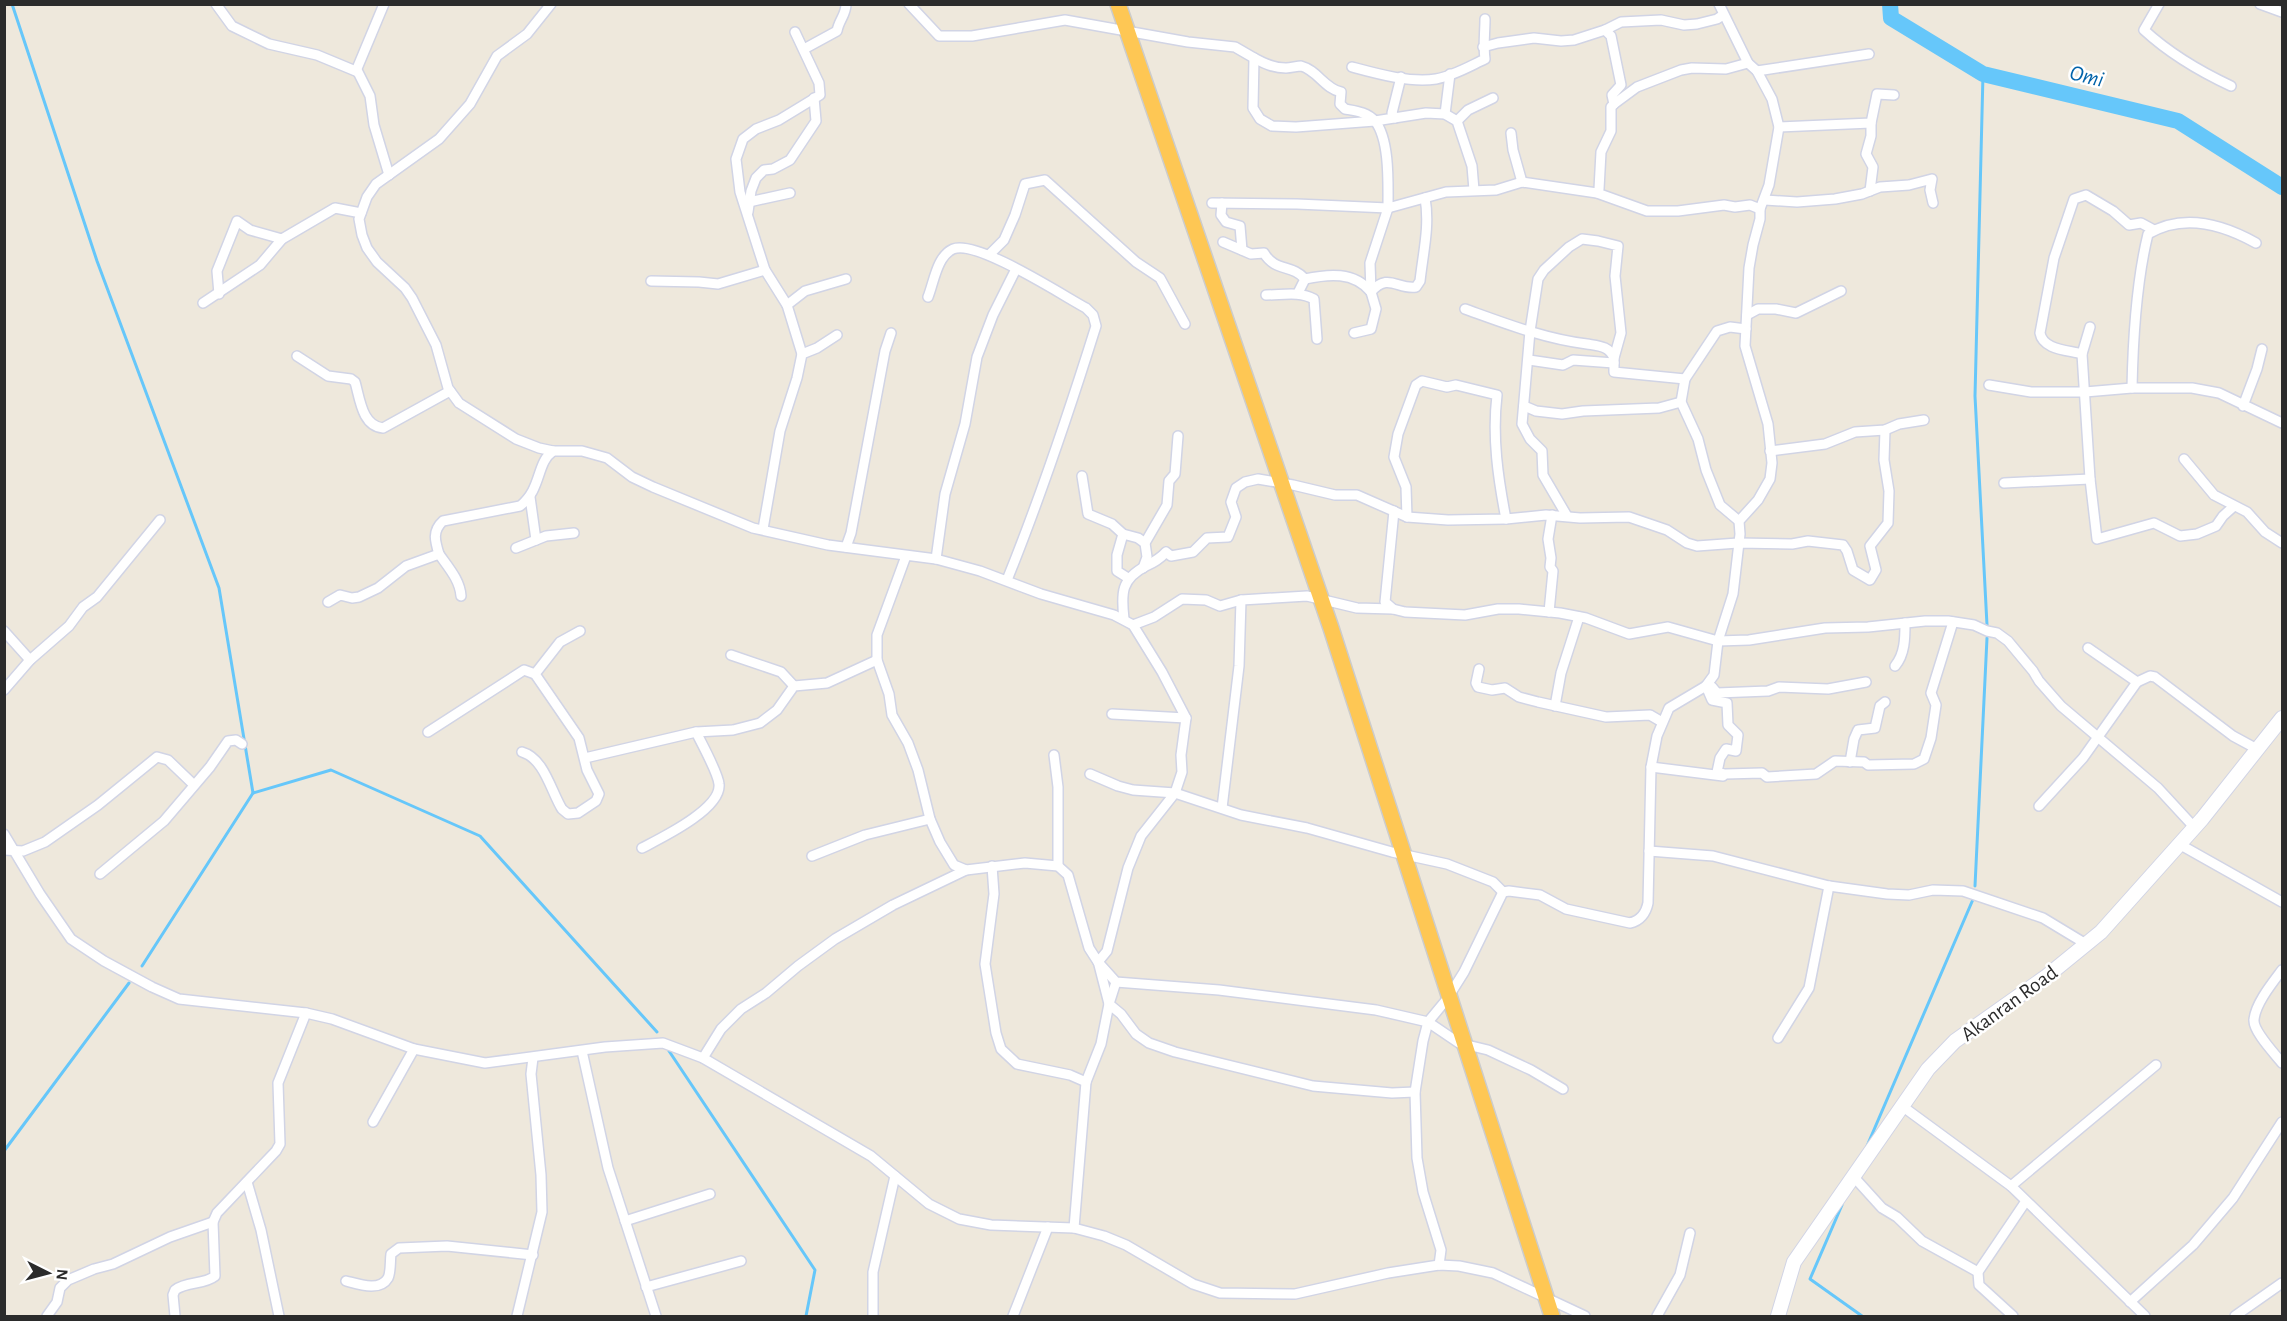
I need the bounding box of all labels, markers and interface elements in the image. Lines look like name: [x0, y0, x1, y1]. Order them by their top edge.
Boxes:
water label: Omi: [2068, 61, 2106, 91]
street label: Akanran Road: [1957, 961, 2061, 1045]
north arrow: [18, 1243, 78, 1303]
text: N: [53, 1268, 70, 1281]

